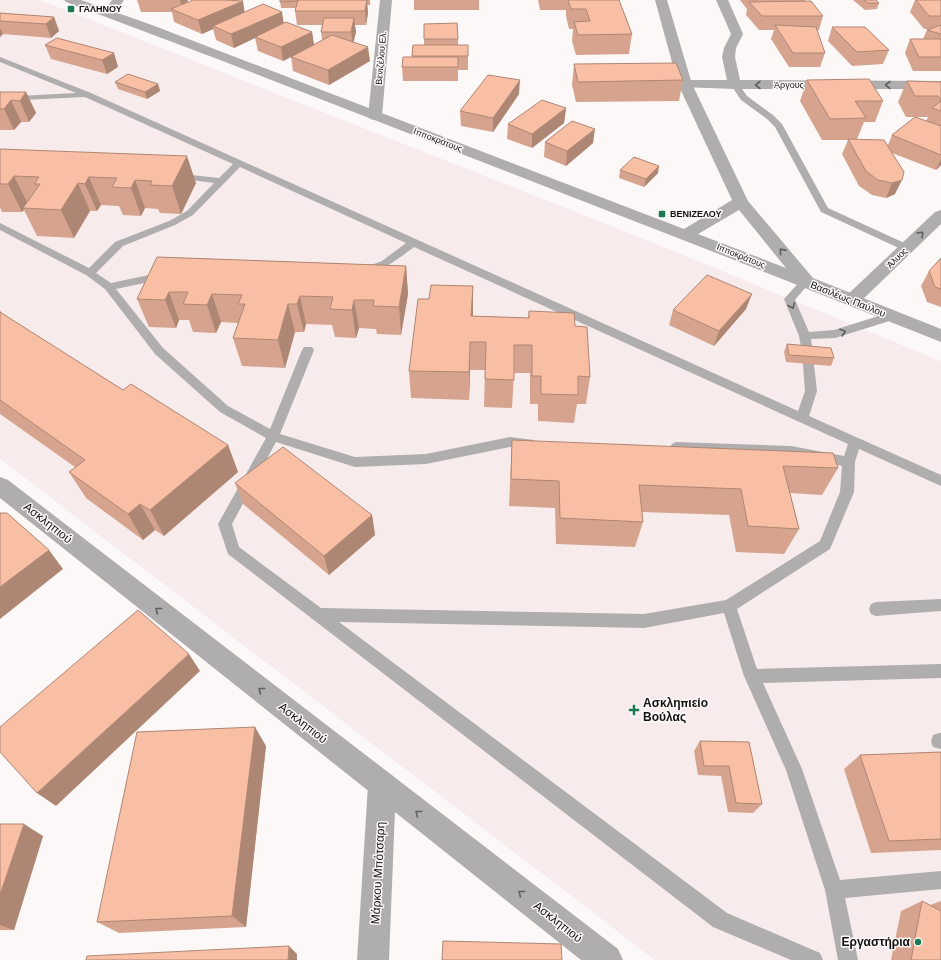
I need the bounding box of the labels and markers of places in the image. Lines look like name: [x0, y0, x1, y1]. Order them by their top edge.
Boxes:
place label: ΓΑΛΗΝΟΥ: [79, 3, 122, 15]
marker: ΓΑΛΗΝΟΥ: [66, 4, 76, 14]
place label: ΒΕΝΙΖΕΛΟΥ: [670, 208, 722, 220]
marker: ΒΕΝΙΖΕΛΟΥ: [657, 209, 667, 219]
place label: Ασκληπιείο Βούλας: [643, 695, 708, 725]
marker: Ασκληπιείο Βούλας: [628, 704, 640, 716]
place label: Εργαστήρια: [841, 934, 911, 950]
marker: Εργαστήρια: [913, 937, 923, 947]

